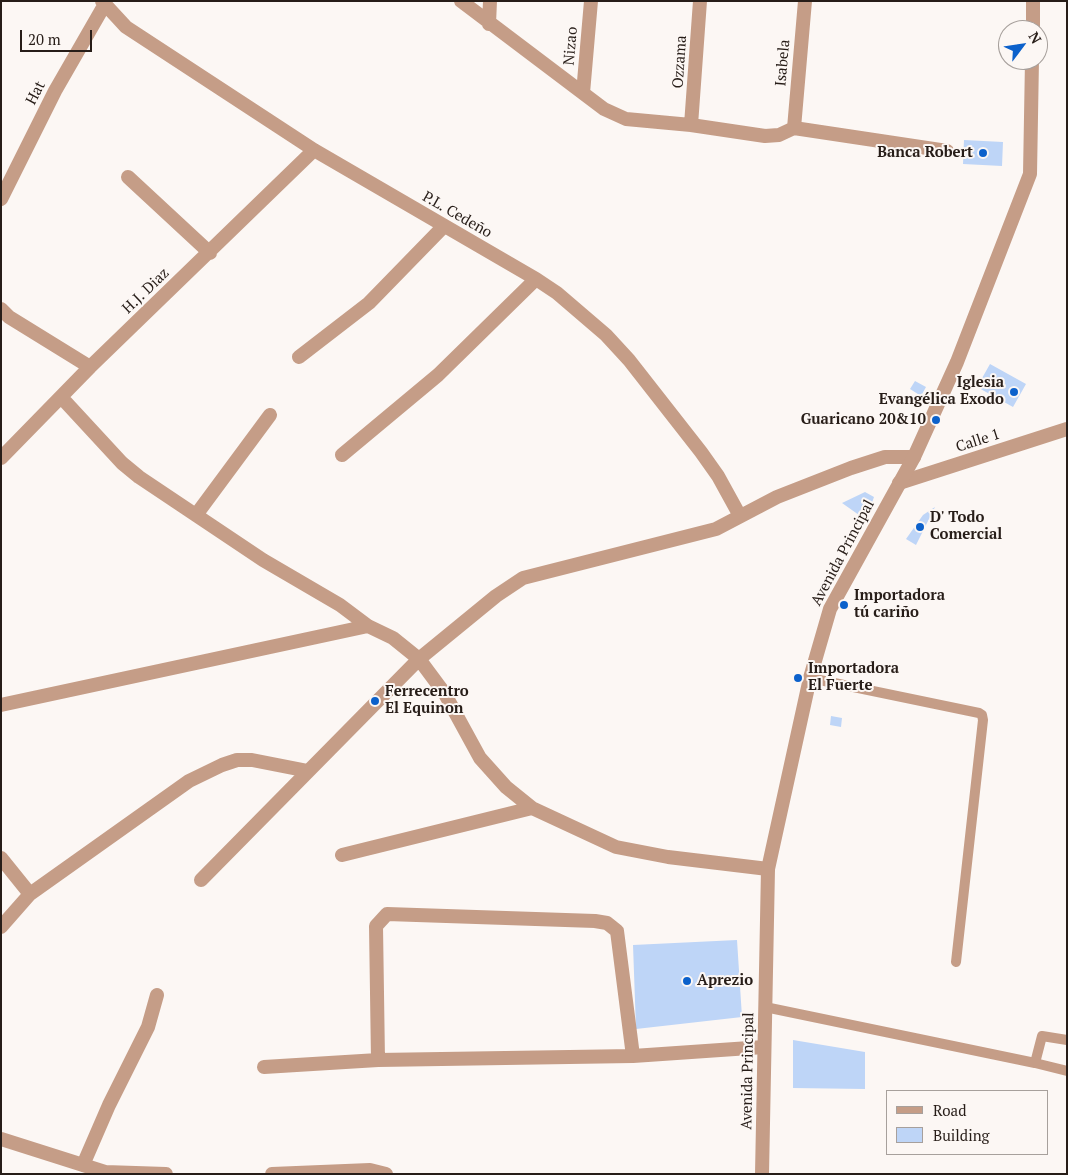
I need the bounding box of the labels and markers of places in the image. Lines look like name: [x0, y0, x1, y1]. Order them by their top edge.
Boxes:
place label: Banca Robert: [877, 144, 973, 162]
marker: Banca Robert: [977, 147, 989, 159]
place label: Iglesia Evangélica Exodo: [879, 374, 1004, 409]
marker: Iglesia Evangélica Exodo: [1008, 386, 1020, 398]
place label: Guaricano 20&10: [801, 411, 926, 429]
marker: Guaricano 20&10: [930, 414, 942, 426]
place label: D' Todo Comercial: [930, 509, 1002, 544]
marker: D' Todo Comercial: [914, 521, 926, 533]
place label: Importadora tú cariño: [854, 587, 945, 622]
marker: Importadora tú cariño: [838, 599, 850, 611]
place label: Importadora El Fuerte: [808, 660, 899, 695]
marker: Importadora El Fuerte: [792, 672, 804, 684]
place label: Ferrecentro El Equinon: [385, 683, 469, 718]
marker: Ferrecentro El Equinon: [369, 695, 381, 707]
place label: Aprezio: [697, 972, 753, 990]
marker: Aprezio: [681, 975, 693, 987]

